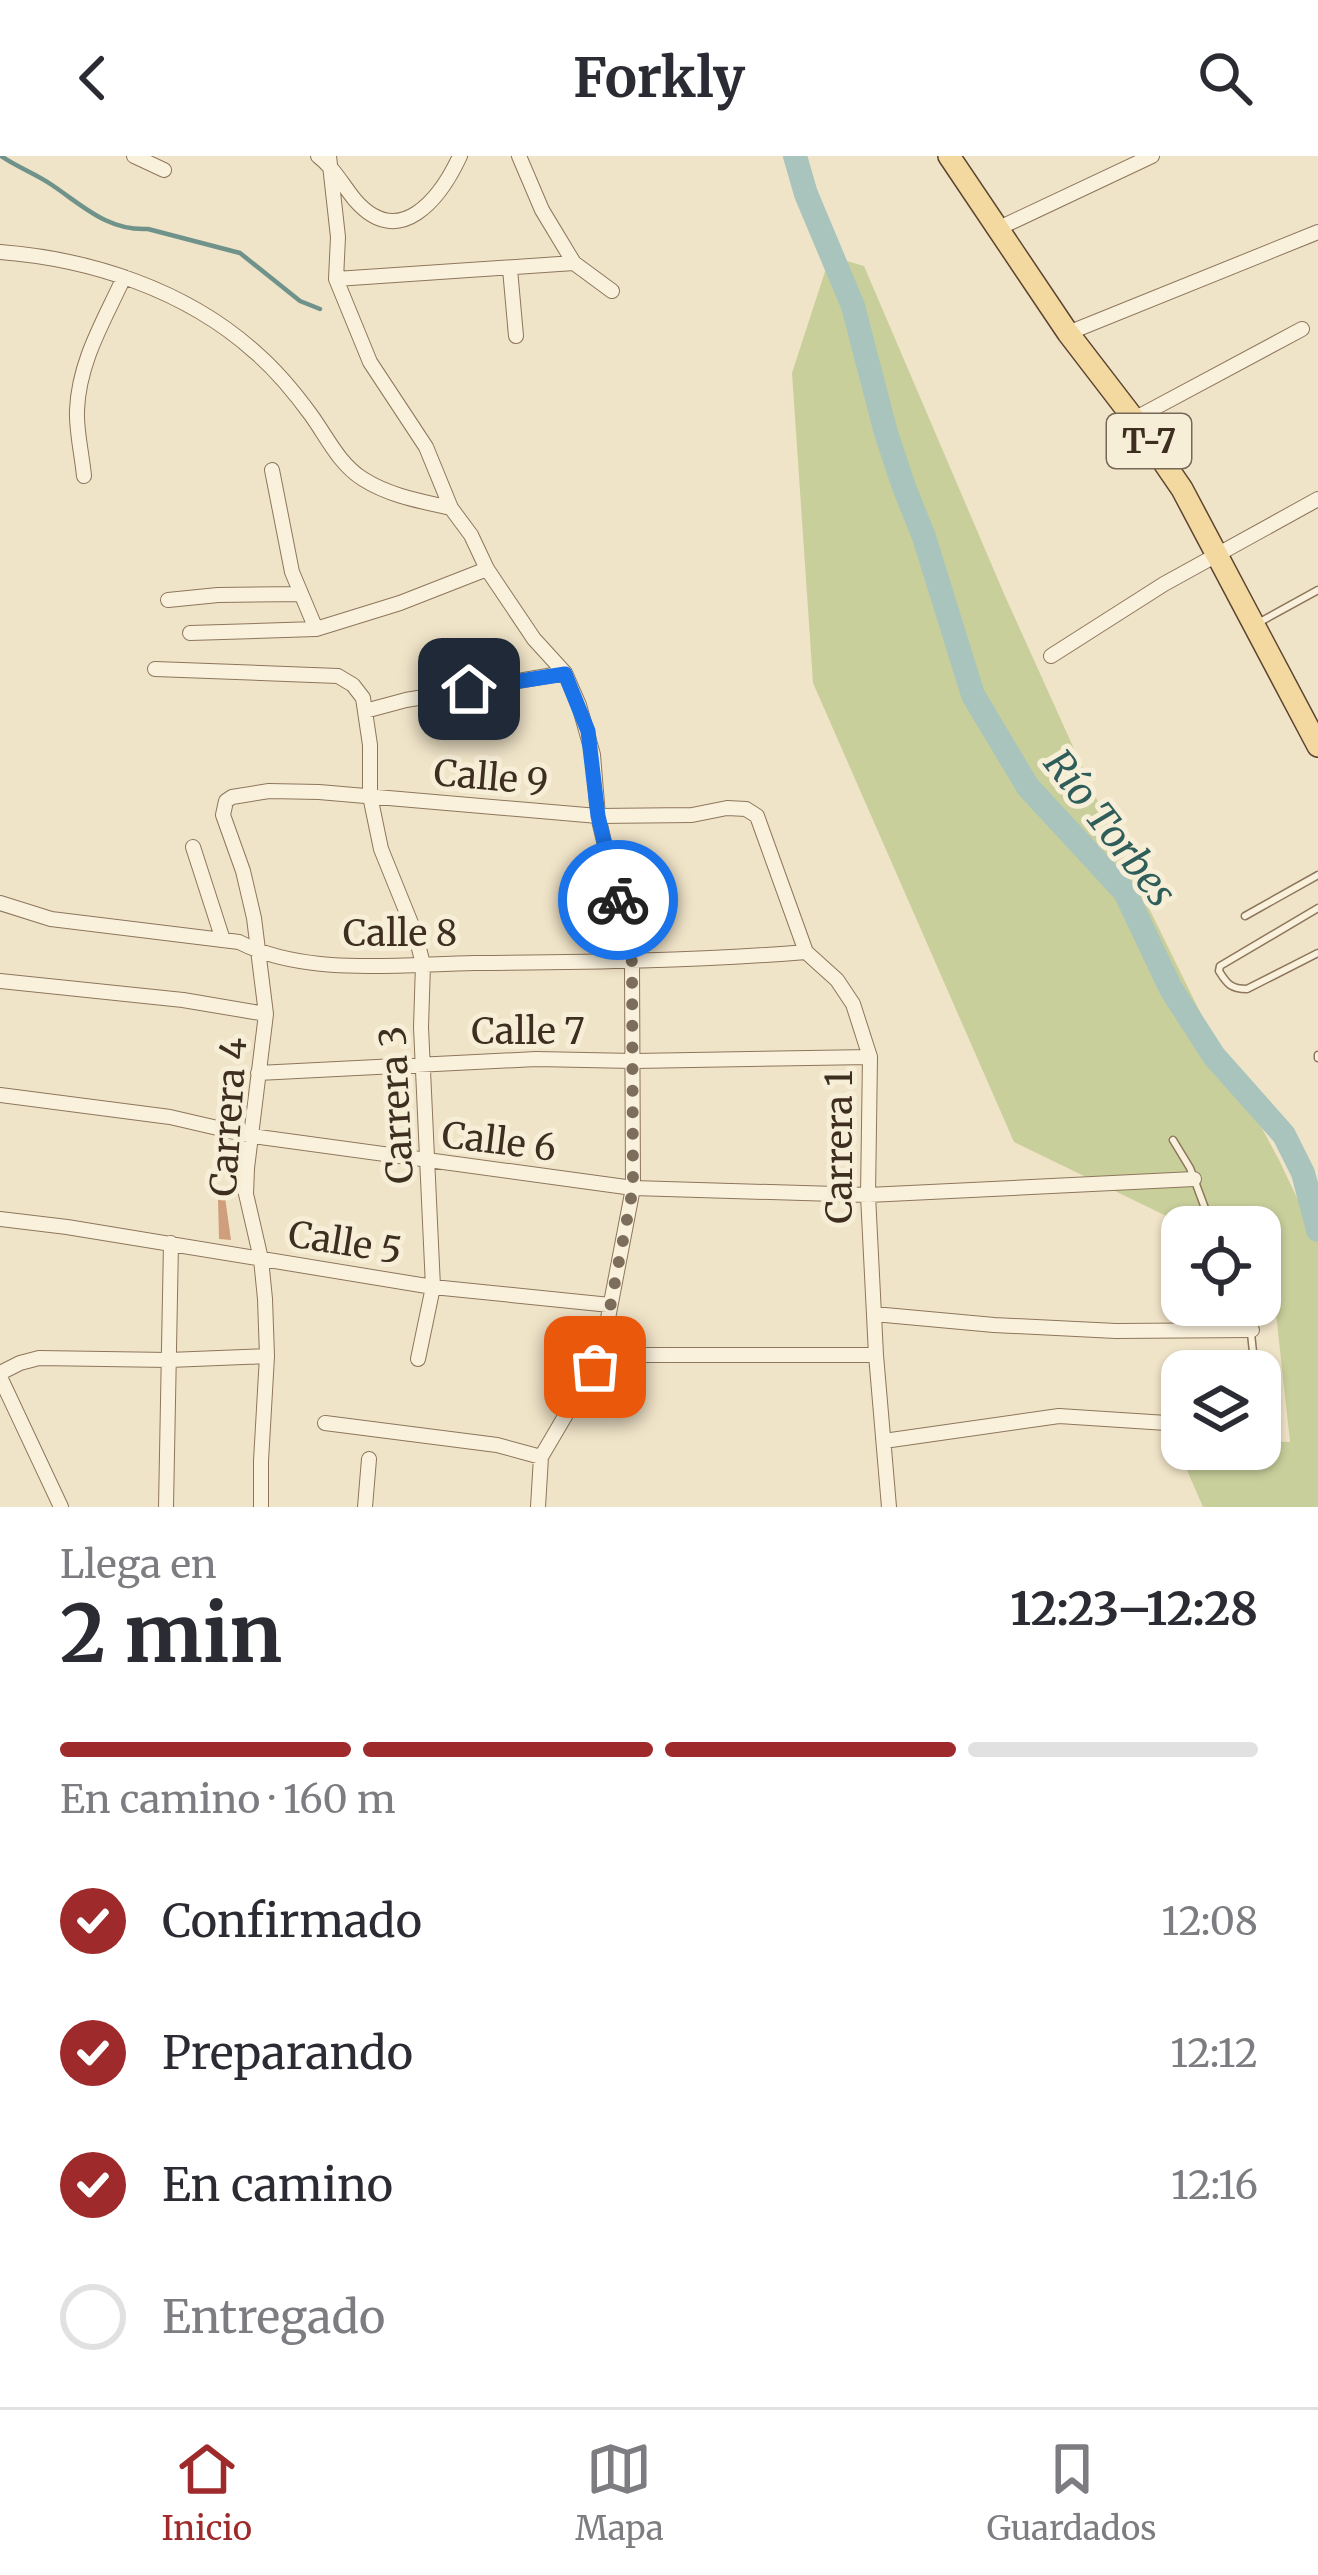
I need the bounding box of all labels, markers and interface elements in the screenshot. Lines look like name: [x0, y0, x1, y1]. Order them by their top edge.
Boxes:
text: Forkly: [573, 44, 745, 112]
icon: back: [60, 45, 126, 111]
icon: search: [1192, 45, 1258, 111]
road number: T-7: [1107, 414, 1191, 468]
pin: [418, 638, 520, 740]
icon: home: [436, 656, 502, 722]
water label: Río Torbes: [1033, 740, 1186, 916]
street label: Calle 9: [432, 750, 550, 805]
courier: [558, 840, 678, 960]
icon: bike: [585, 867, 651, 933]
street label: Calle 8: [343, 911, 457, 956]
street label: Calle 7: [471, 1009, 585, 1054]
street label: Carrera 3: [370, 1025, 423, 1185]
street label: Carrera 4: [200, 1036, 257, 1198]
street label: Carrera 1: [817, 1070, 862, 1224]
street label: Calle 6: [439, 1112, 559, 1171]
map controls: [1161, 1206, 1281, 1470]
button: locate: [1161, 1206, 1281, 1326]
street label: Calle 5: [285, 1211, 405, 1274]
pin: [544, 1316, 646, 1418]
icon: bag: [562, 1334, 628, 1400]
button: layers: [1161, 1350, 1281, 1470]
text: Llega en: [60, 1540, 217, 1589]
text: 12:23–12:28: [1010, 1581, 1258, 1637]
text: 2 min: [60, 1585, 282, 1683]
text: En camino · 160 m: [60, 1775, 396, 1824]
icon: check: [60, 1888, 126, 1954]
text: Confirmado: [162, 1893, 422, 1949]
text: 12:08: [1161, 1897, 1258, 1946]
icon: check: [60, 2020, 126, 2086]
text: Preparando: [162, 2025, 413, 2081]
text: 12:12: [1170, 2029, 1258, 2078]
icon: check: [60, 2152, 126, 2218]
text: En camino: [162, 2157, 393, 2213]
text: 12:16: [1171, 2161, 1258, 2210]
text: Entregado: [162, 2289, 385, 2345]
tab: Inicio: [162, 2436, 252, 2549]
tab: Mapa: [575, 2436, 664, 2549]
tab: Guardados: [987, 2436, 1156, 2549]

